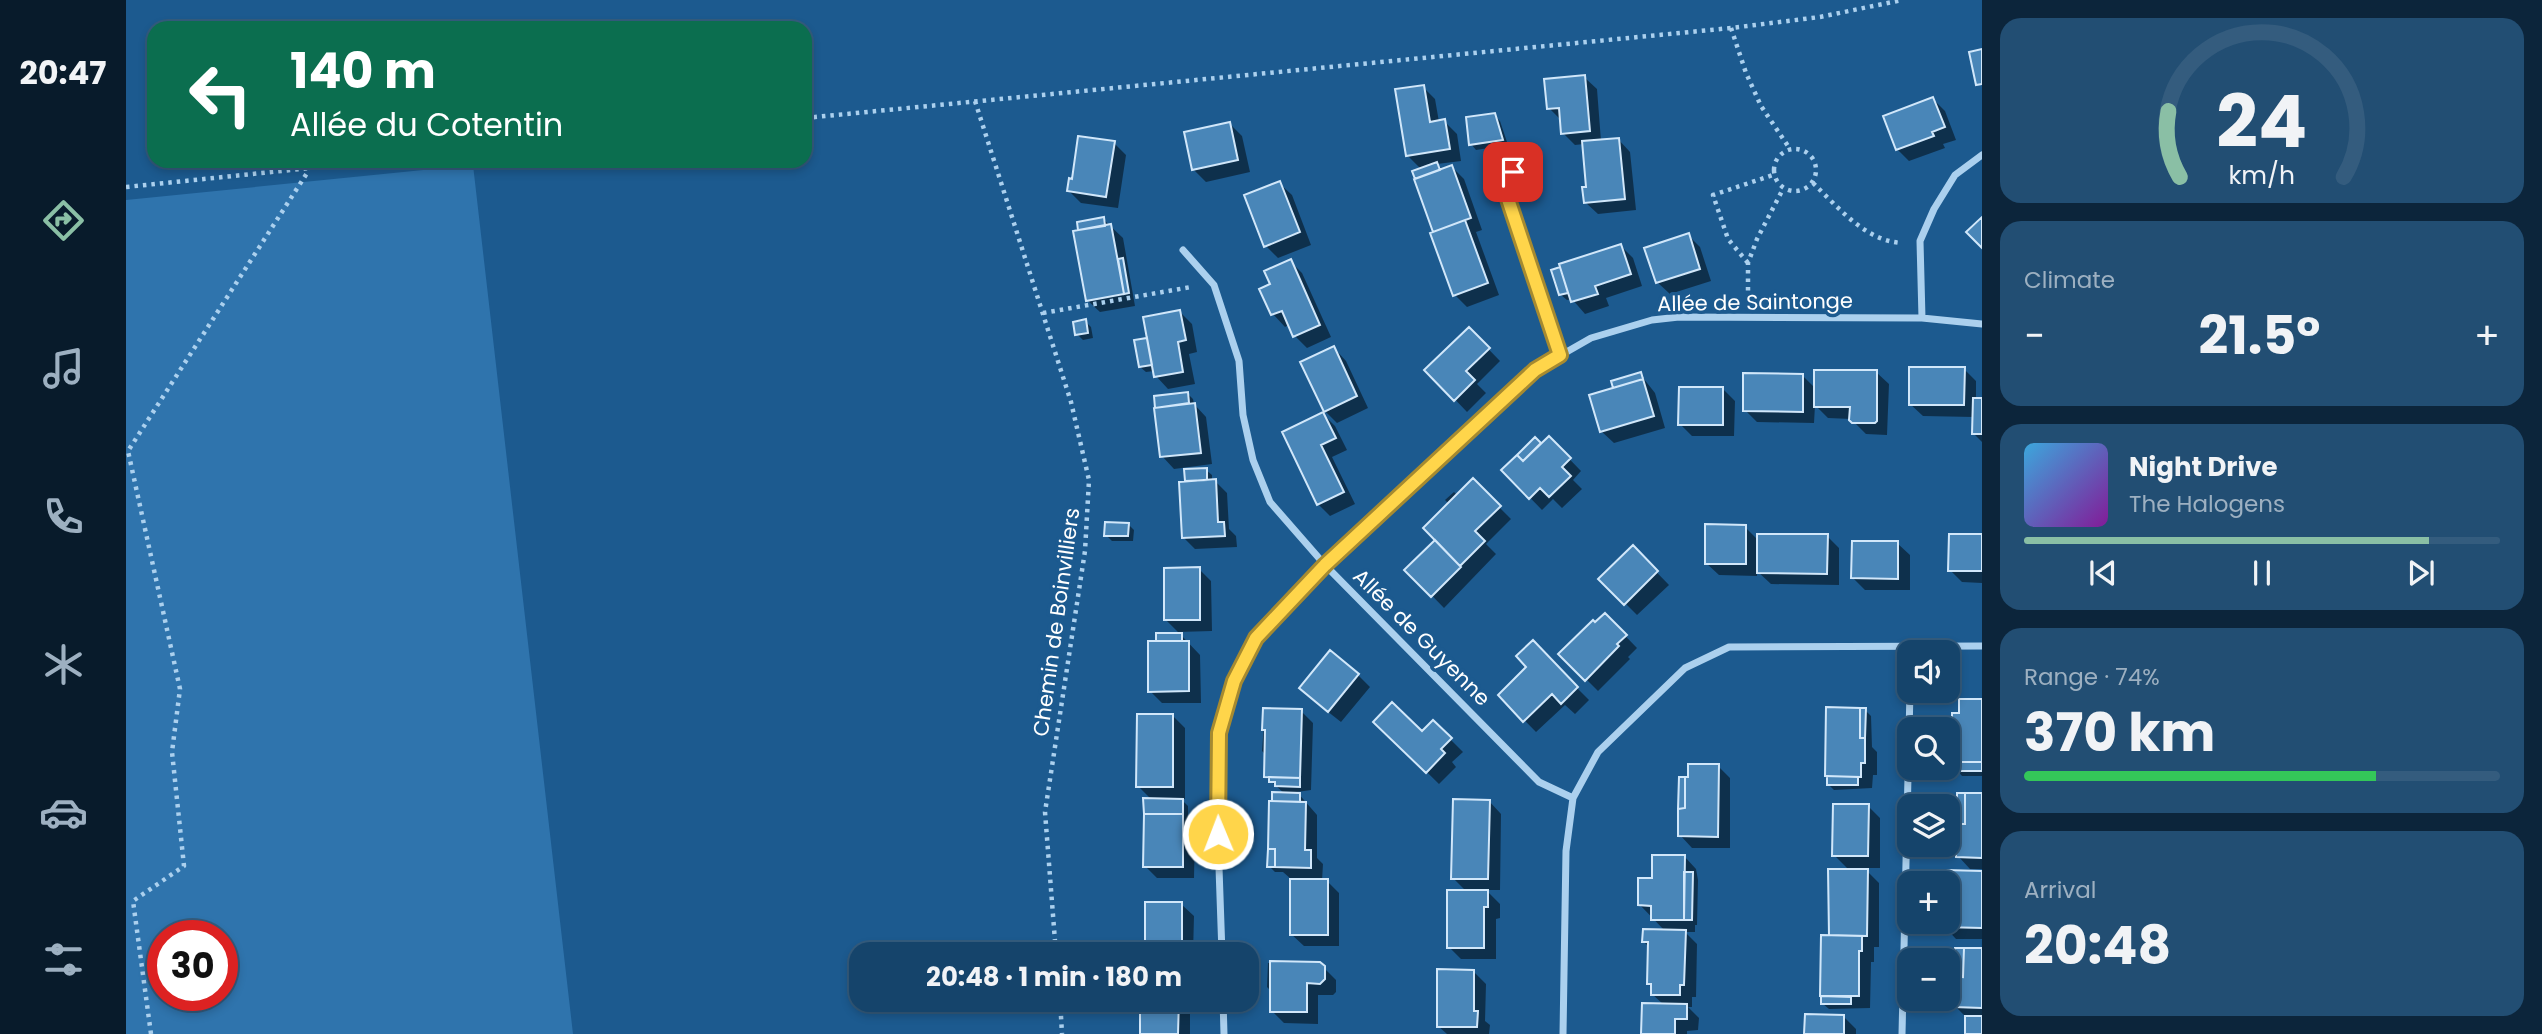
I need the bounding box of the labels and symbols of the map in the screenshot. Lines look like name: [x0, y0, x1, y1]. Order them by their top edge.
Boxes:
pin: [1483, 142, 1543, 202]
street label: Allée de Saintonge: [1657, 286, 1853, 318]
street label: Chemin de Boinvilliers: [1026, 506, 1086, 738]
street label: Allée de Guyenne: [1347, 562, 1497, 712]
position arrow: [1181, 797, 1255, 871]
speed limit sign: 30: [147, 920, 238, 1011]

